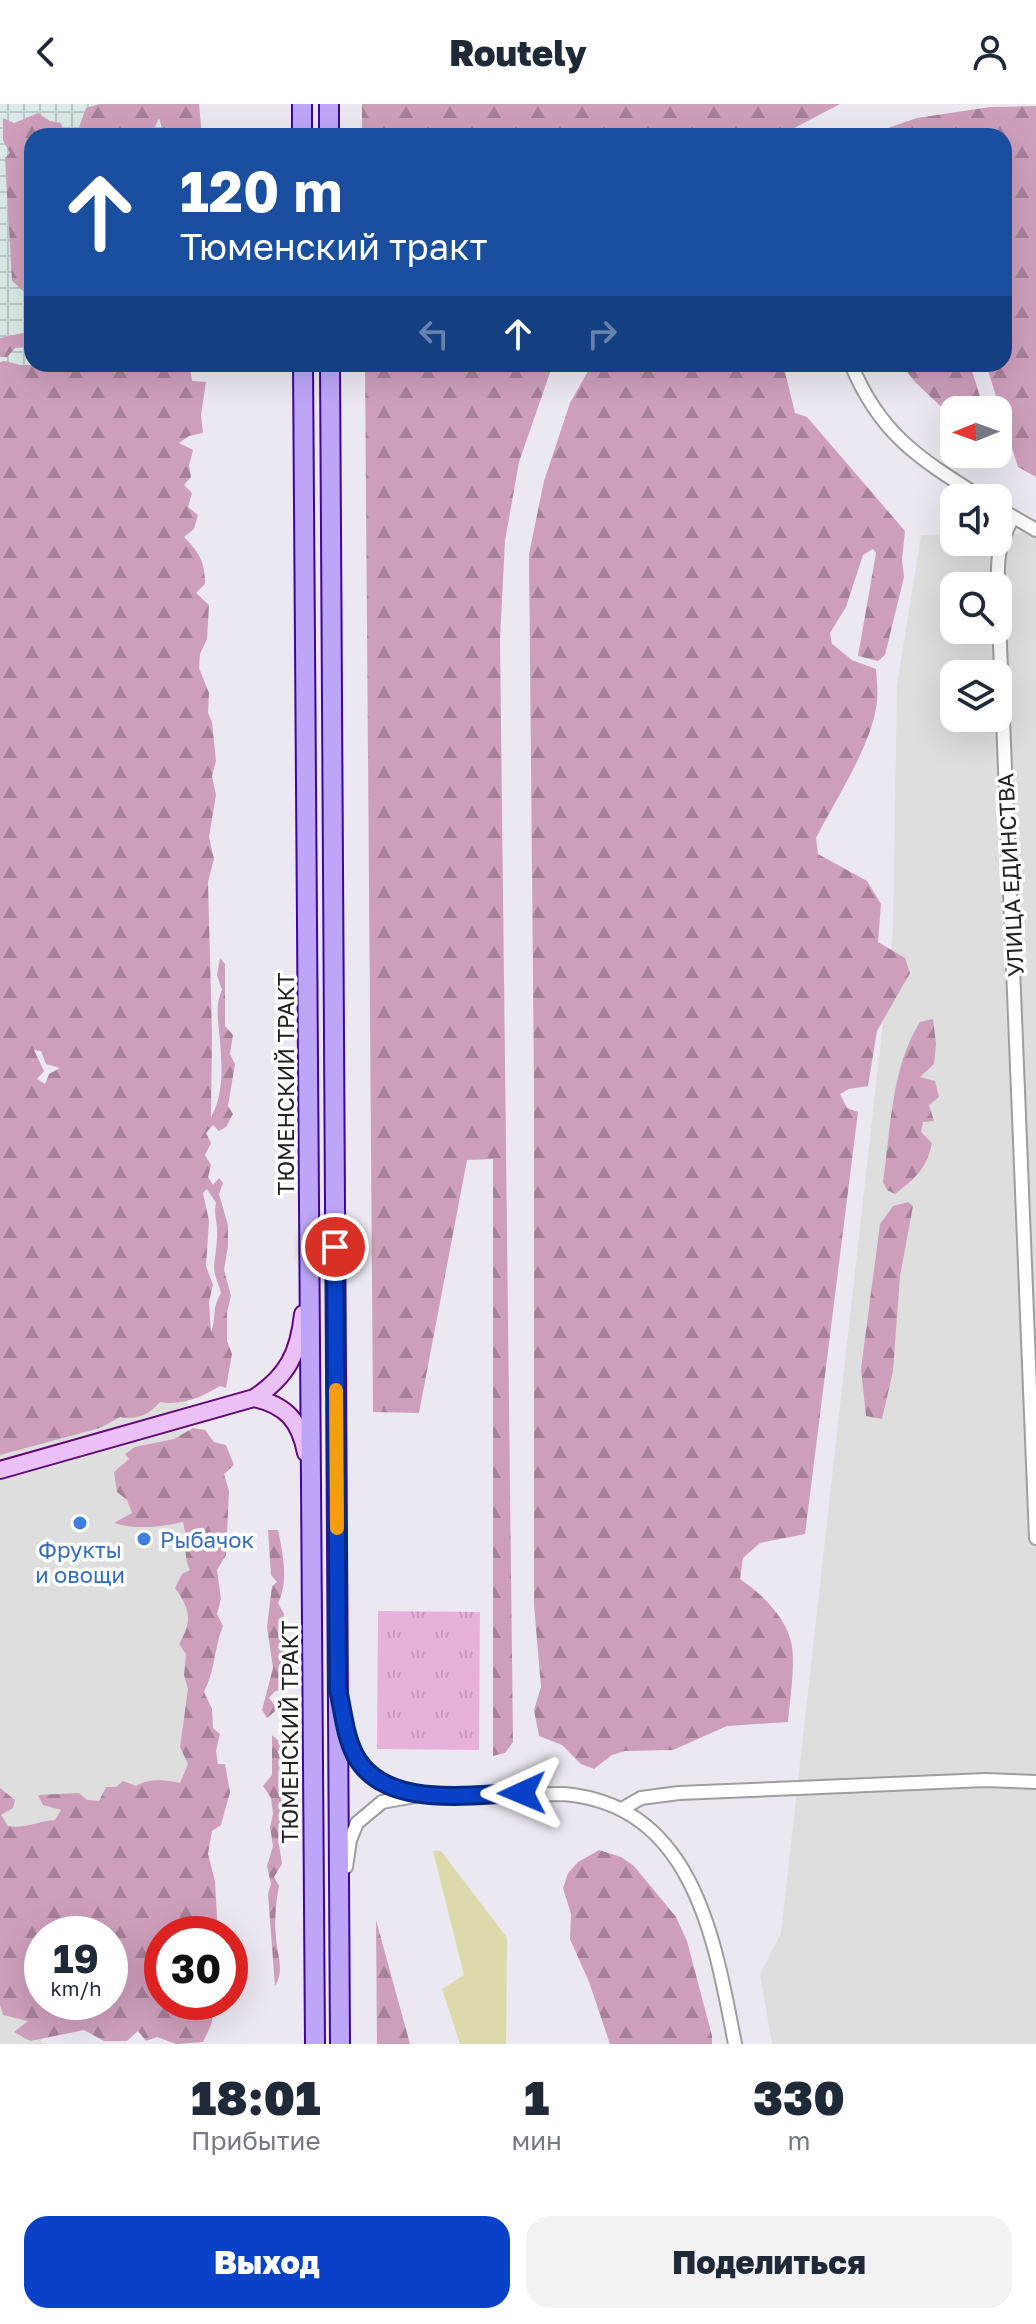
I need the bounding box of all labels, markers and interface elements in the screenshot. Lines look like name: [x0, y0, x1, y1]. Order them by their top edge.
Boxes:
icon: back: [24, 30, 68, 74]
icon: person: [968, 30, 1012, 74]
text: Routely: [449, 31, 587, 74]
text: 120 m: [180, 157, 342, 224]
icon: ahead: [48, 160, 152, 264]
text: Тюменский тракт: [180, 225, 487, 268]
icon: left: [412, 312, 456, 356]
icon: ahead: [496, 312, 540, 356]
icon: right: [580, 312, 624, 356]
north arrow: [940, 396, 1012, 468]
map controls: [940, 396, 1012, 732]
button: sound: [940, 484, 1012, 556]
button: search: [940, 572, 1012, 644]
button: layers: [940, 660, 1012, 732]
street label: УЛИЦА ЕДИНСТВА: [991, 772, 1029, 977]
street label: ТЮМЕНСКИЙ ТРАКТ: [272, 972, 299, 1195]
pin: [301, 1213, 369, 1281]
icon: arrive: [313, 1225, 357, 1269]
marker: Фрукты и овощи: [71, 1514, 89, 1532]
place label: Рыбачок: [160, 1526, 254, 1553]
marker: Рыбачок: [135, 1530, 153, 1548]
place label: Фрукты и овощи: [35, 1536, 125, 1588]
street label: ТЮМЕНСКИЙ ТРАКТ: [276, 1620, 303, 1843]
position arrow: [480, 1751, 564, 1835]
speed limit sign: 30: [144, 1916, 248, 2020]
text: 19: [53, 1934, 99, 1982]
text: km/h: [51, 1976, 101, 2000]
text: 18:01: [191, 2068, 321, 2126]
text: 1: [524, 2068, 549, 2126]
text: 330: [753, 2068, 845, 2126]
text: Прибытие: [191, 2125, 320, 2156]
text: мин: [512, 2125, 562, 2156]
text: m: [787, 2125, 810, 2156]
button: Выход: [24, 2216, 510, 2308]
button: Поделиться: [526, 2216, 1012, 2308]

